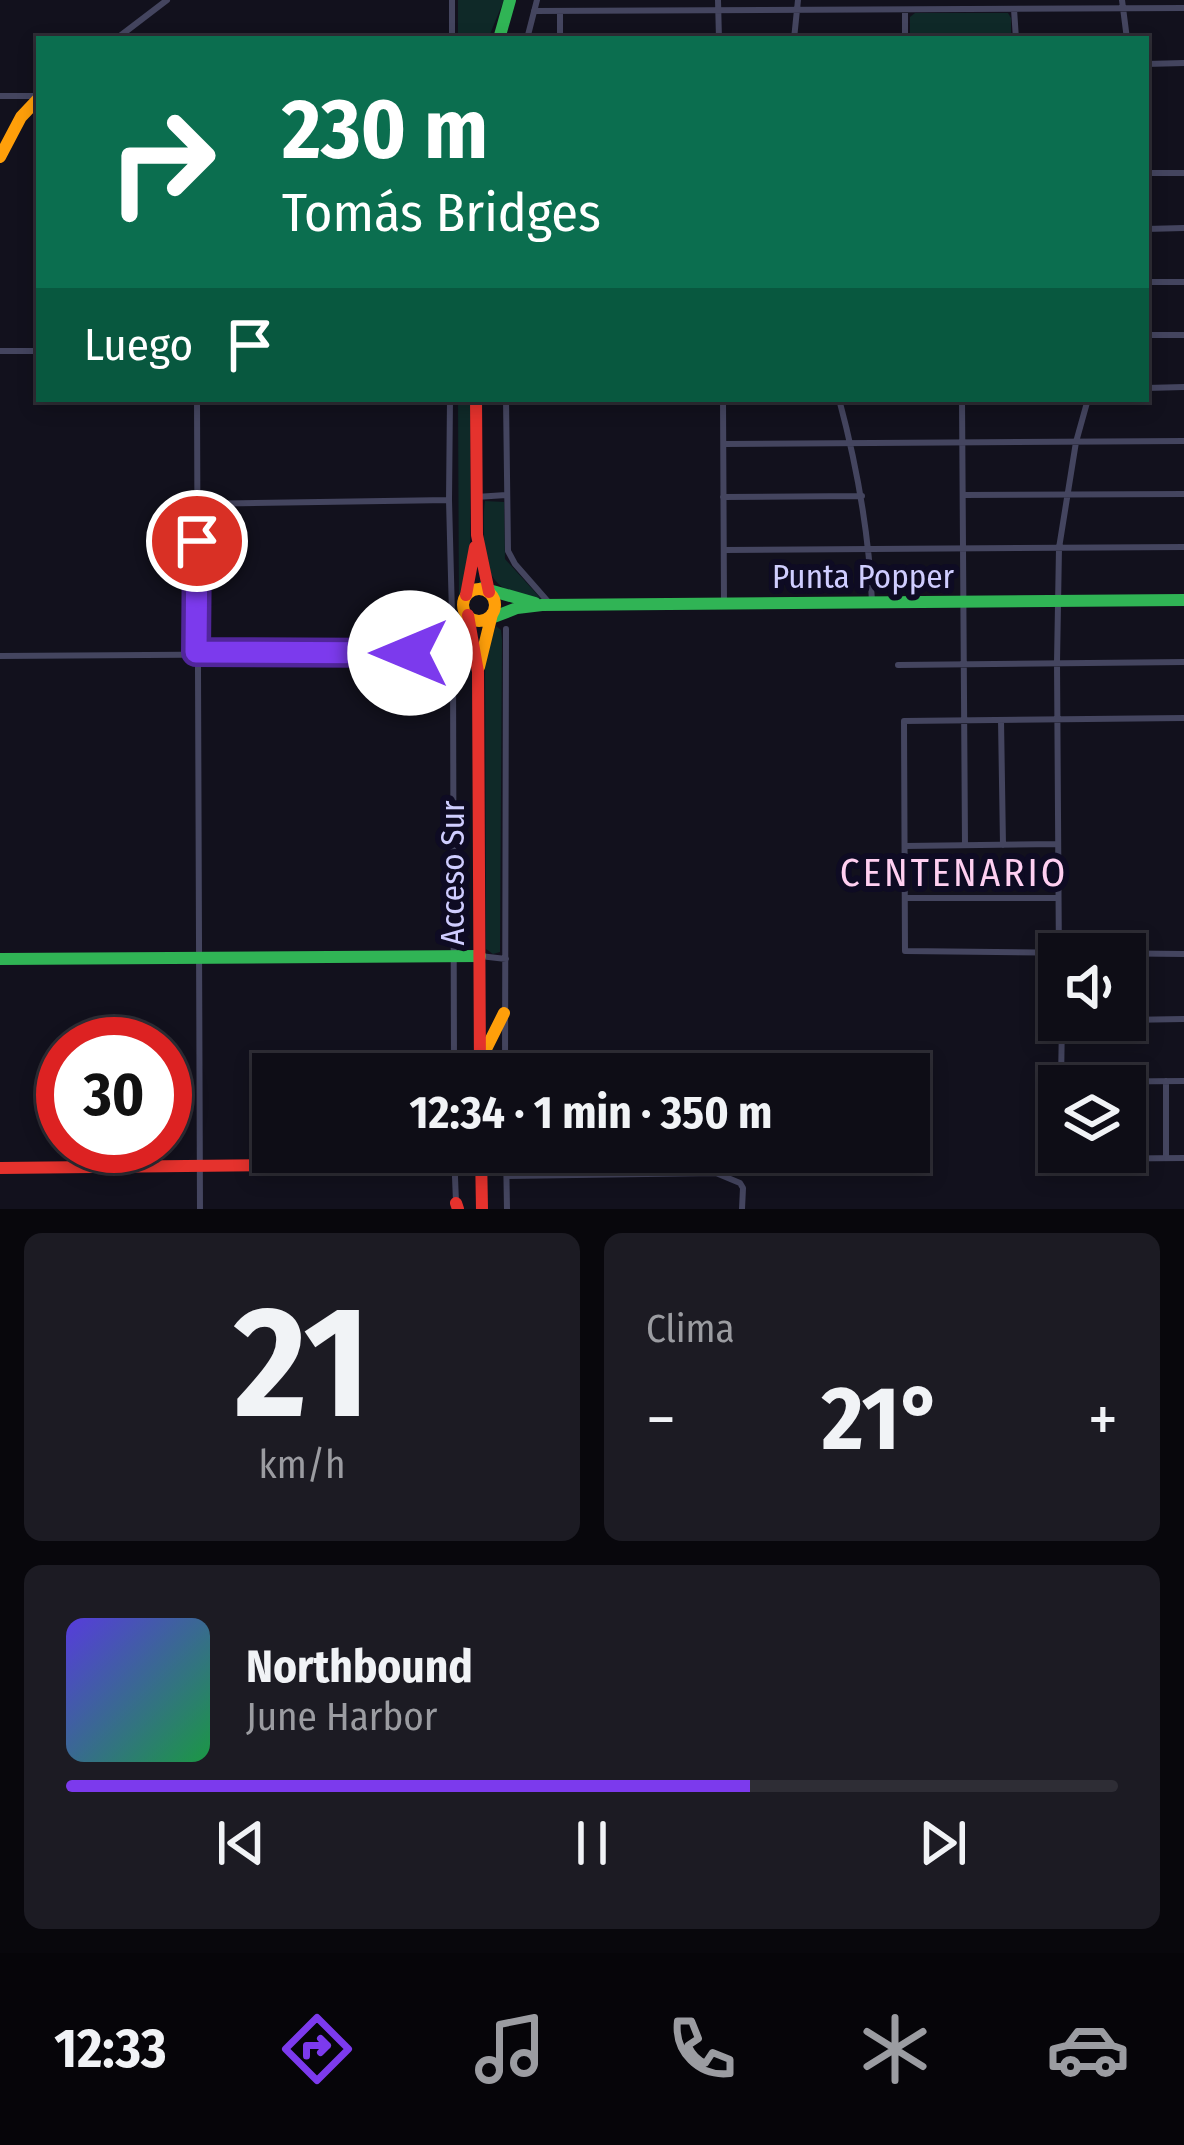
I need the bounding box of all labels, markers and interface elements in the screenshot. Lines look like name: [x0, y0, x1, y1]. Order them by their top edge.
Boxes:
text: 230 m: [282, 79, 488, 180]
icon: right: [84, 84, 240, 240]
text: Tomás Bridges: [282, 181, 601, 245]
icon: arrive: [217, 312, 283, 378]
text: Luego: [84, 318, 193, 372]
pin: [146, 490, 248, 592]
icon: arrive: [164, 508, 230, 574]
street label: Punta Popper: [772, 557, 955, 597]
position arrow: [347, 590, 473, 716]
street label: Acceso Sur: [433, 800, 473, 946]
district label: CENTENARIO: [840, 850, 1068, 896]
map controls: [1038, 933, 1146, 1173]
button: sound: [1038, 933, 1146, 1041]
speed limit sign: 30: [36, 1017, 192, 1173]
button: layers: [1038, 1065, 1146, 1173]
text: 12:34 · 1 min · 350 m: [410, 1086, 772, 1140]
text: 21: [234, 1270, 370, 1457]
text: Clima: [646, 1306, 735, 1352]
text: 21°: [822, 1365, 942, 1473]
text: −: [646, 1380, 676, 1459]
text: +: [1088, 1380, 1118, 1459]
text: km/h: [259, 1442, 345, 1488]
text: Northbound: [246, 1640, 473, 1694]
text: June Harbor: [246, 1694, 437, 1740]
icon: previous: [208, 1810, 274, 1876]
icon: pause: [559, 1810, 625, 1876]
icon: next: [910, 1810, 976, 1876]
icon: directions: [275, 2007, 359, 2091]
icon: music: [468, 2007, 552, 2091]
icon: phone: [660, 2007, 744, 2091]
icon: climate: [853, 2007, 937, 2091]
icon: car: [1046, 2007, 1130, 2091]
text: 12:33: [54, 2017, 166, 2081]

